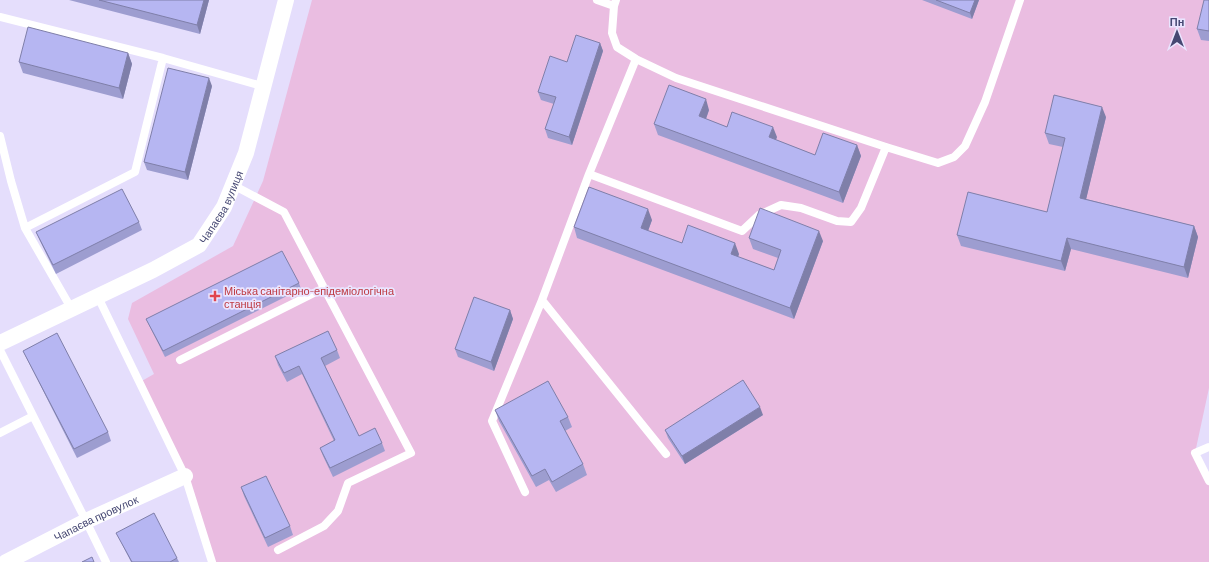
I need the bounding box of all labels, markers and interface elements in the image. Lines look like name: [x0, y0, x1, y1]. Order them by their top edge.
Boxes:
north arrow: [1157, 12, 1197, 52]
text: Пн: [1170, 15, 1184, 28]
street label: Чапаєва вулиця: [196, 168, 245, 246]
place label: Міська санітарно-епідеміологічна станція: [224, 284, 395, 310]
marker: Міська санітарно-епідеміологічна станція: [209, 290, 221, 302]
street label: Чапаєва провулок: [51, 492, 140, 543]

